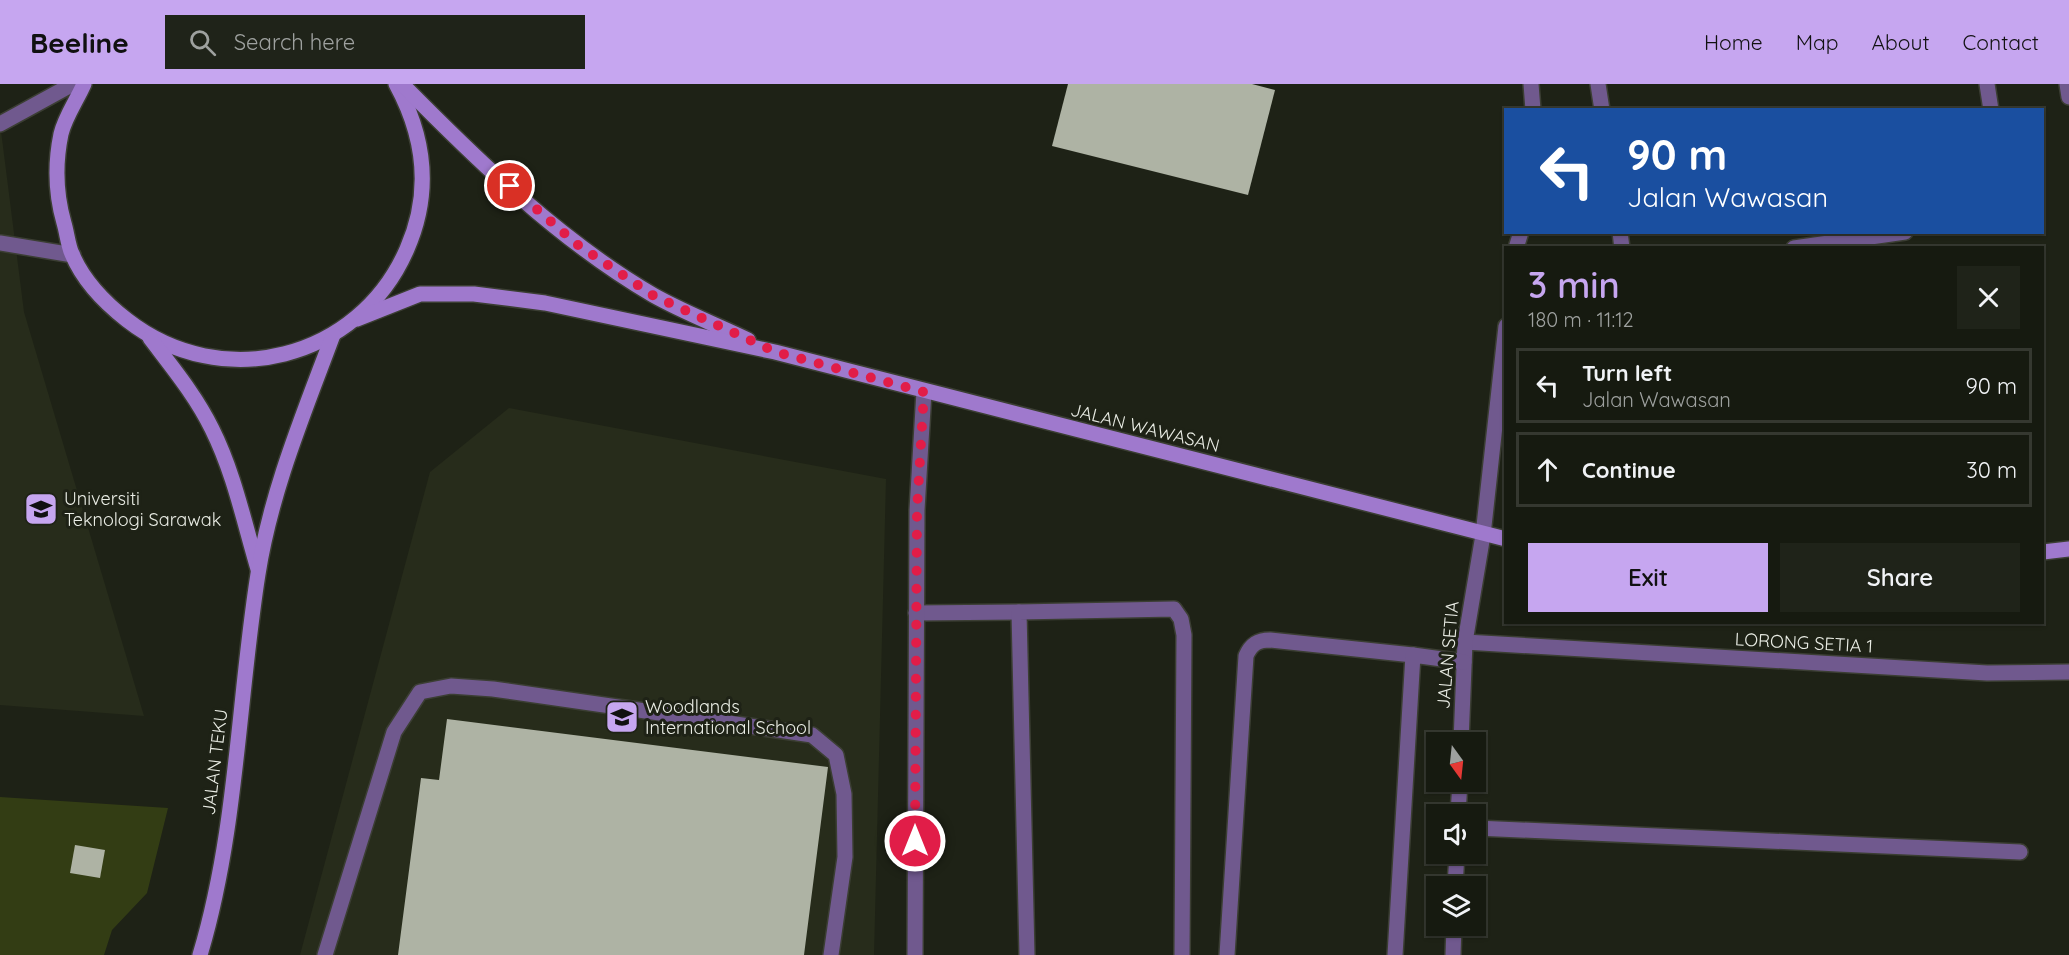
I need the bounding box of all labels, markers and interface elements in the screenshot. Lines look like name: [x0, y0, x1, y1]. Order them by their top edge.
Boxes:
search box: [165, 15, 585, 69]
text: Beeline: [30, 25, 129, 60]
icon: search: [186, 26, 219, 59]
text: Search here: [234, 28, 355, 56]
text: Home: [1704, 29, 1763, 55]
text: Map: [1796, 29, 1839, 55]
text: About: [1872, 29, 1930, 55]
text: Contact: [1963, 29, 2039, 55]
text: 90 m: [1627, 128, 1727, 181]
icon: left: [1528, 132, 1606, 210]
pin: [484, 160, 535, 211]
icon: arrive: [493, 169, 526, 202]
text: Jalan Wawasan: [1627, 180, 1828, 214]
text: 3 min: [1528, 262, 1620, 307]
button: close: [1957, 266, 2020, 329]
text: 180 m · 11:12: [1528, 307, 1634, 332]
text: Turn left: [1582, 359, 1672, 387]
icon: left: [1531, 369, 1564, 402]
text: 90 m: [1966, 372, 2017, 400]
text: Jalan Wawasan: [1582, 387, 1731, 412]
street label: JALAN WAWASAN: [1068, 398, 1222, 457]
icon: ahead: [1531, 453, 1564, 486]
text: Continue: [1582, 456, 1676, 484]
text: 30 m: [1966, 456, 2017, 484]
place label: Universiti Teknologi Sarawak: [64, 487, 221, 531]
school or university icon: Universiti Teknologi Sarawak: [23, 491, 59, 527]
button: Exit: [1528, 543, 1768, 612]
button: Share: [1780, 543, 2020, 612]
street label: JALAN SETIA: [1431, 600, 1464, 710]
street label: LORONG SETIA 1: [1734, 627, 1874, 658]
place label: Woodlands International School: [645, 695, 811, 739]
school or university icon: Woodlands International School: [604, 699, 640, 735]
street label: JALAN TEKU: [197, 708, 232, 816]
north arrow: [1426, 732, 1486, 792]
map controls: [1426, 732, 1486, 936]
button: sound: [1426, 804, 1486, 864]
position arrow: [883, 809, 947, 873]
button: layers: [1426, 876, 1486, 936]

